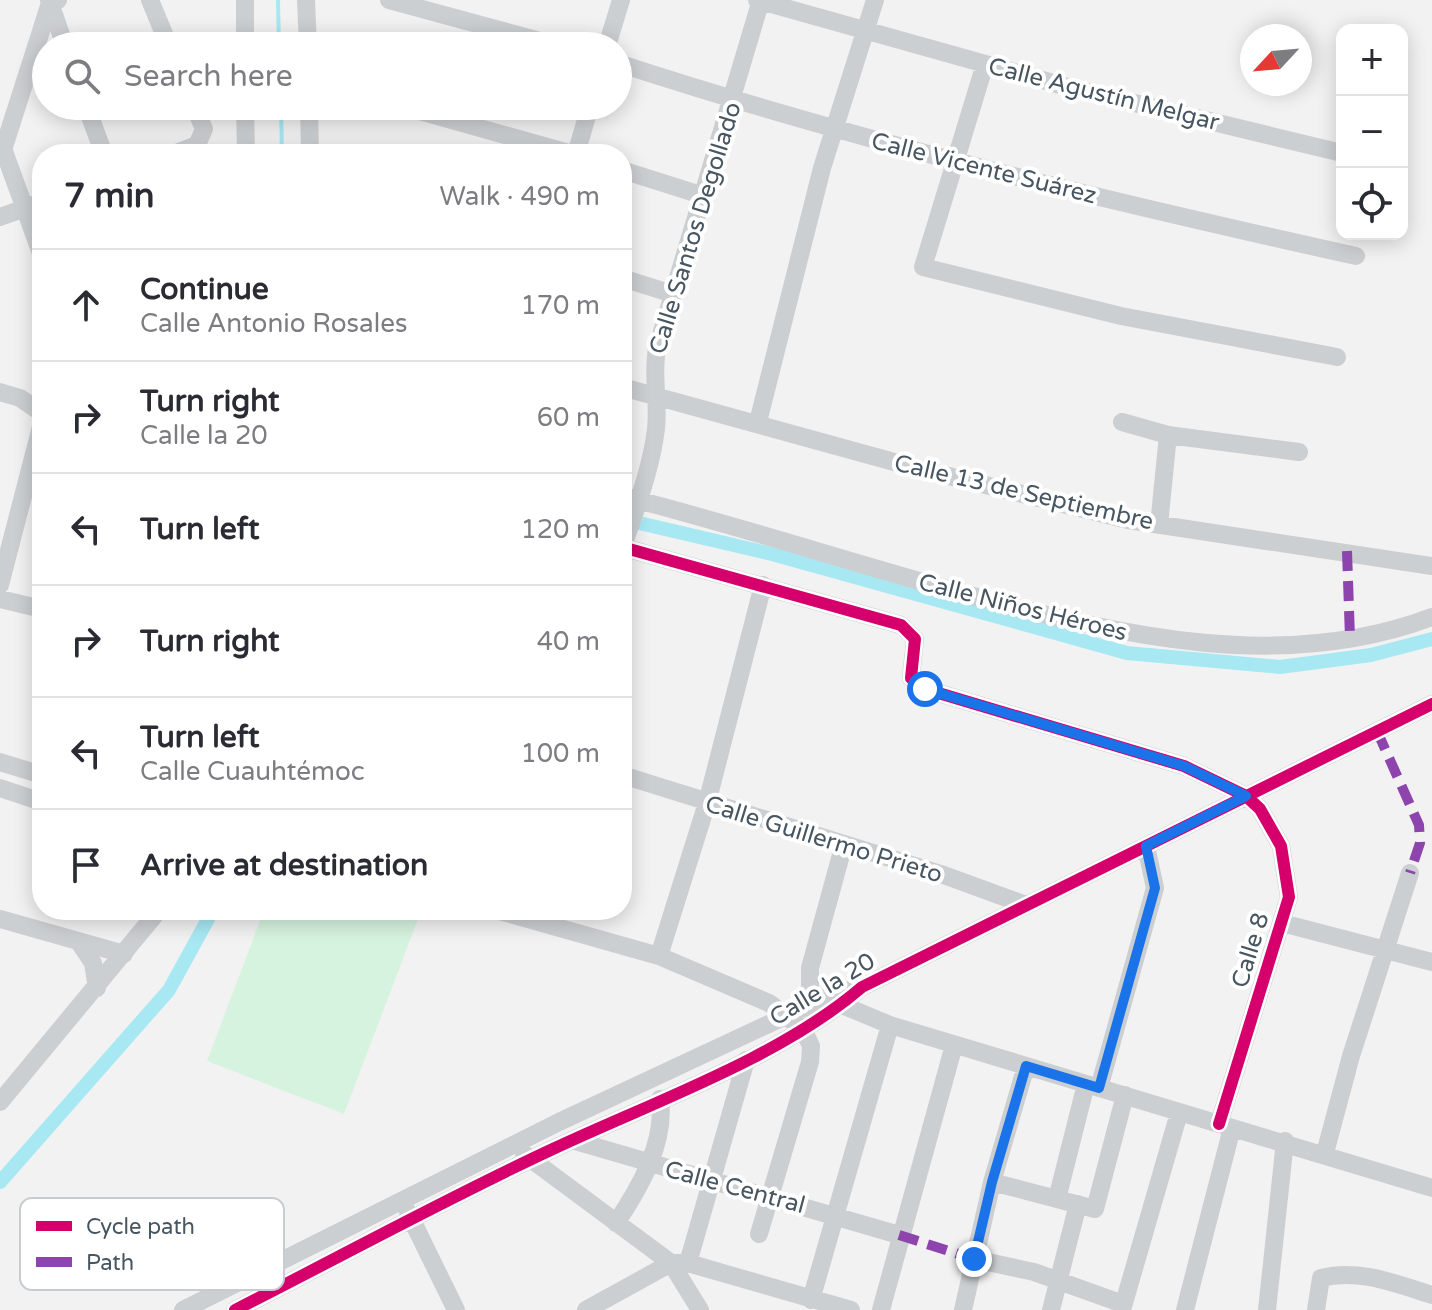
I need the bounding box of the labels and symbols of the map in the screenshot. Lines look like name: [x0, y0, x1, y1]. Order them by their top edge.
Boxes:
north arrow: [1240, 24, 1312, 96]
street label: Calle Agustín Melgar: [985, 52, 1223, 137]
street label: Calle Santos Degollado: [643, 99, 748, 358]
street label: Calle Vicente Suárez: [868, 126, 1099, 210]
street label: Calle 13 de Septiembre: [892, 449, 1156, 536]
street label: Calle Niños Héroes: [916, 568, 1130, 647]
route start: [907, 671, 943, 707]
street label: Calle Guillermo Prieto: [702, 790, 946, 889]
street label: Calle 8: [1225, 909, 1276, 991]
street label: Calle la 20: [764, 947, 880, 1032]
street label: Calle Central: [662, 1155, 808, 1220]
legend: [20, 1198, 284, 1290]
text: Cycle path: [86, 1214, 195, 1240]
route end: [956, 1241, 992, 1277]
text: Path: [86, 1250, 134, 1276]

